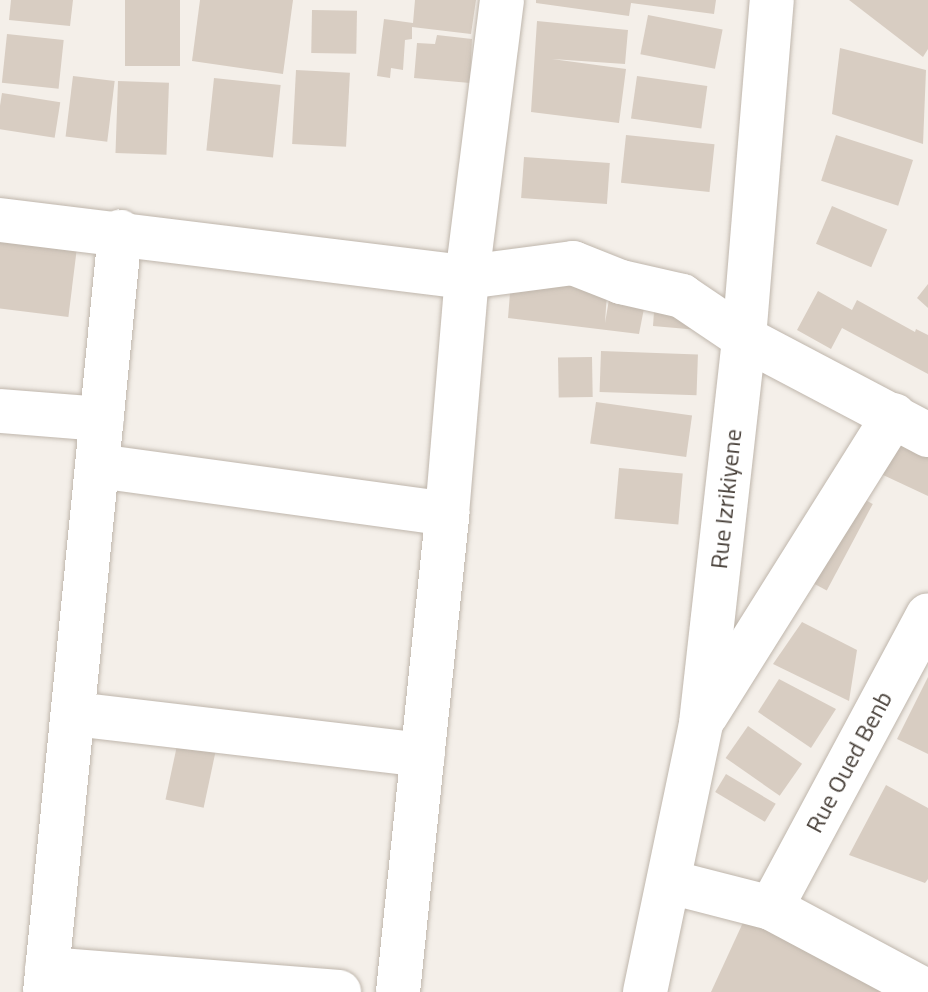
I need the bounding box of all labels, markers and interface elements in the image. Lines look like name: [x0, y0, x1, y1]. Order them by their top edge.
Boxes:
street label: Rue Izrikiyene: [704, 428, 748, 570]
street label: Rue Oued Benb: [800, 686, 898, 838]

